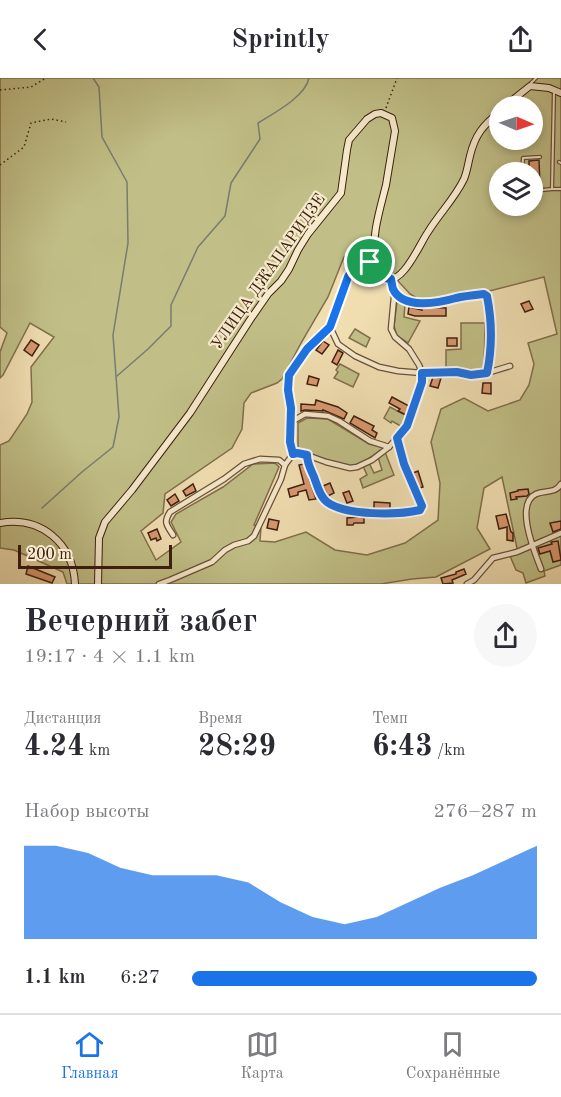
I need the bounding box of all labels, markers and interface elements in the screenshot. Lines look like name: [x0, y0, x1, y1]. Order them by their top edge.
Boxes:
icon: back: [24, 23, 57, 56]
icon: share: [504, 23, 537, 56]
text: Sprintly: [231, 26, 330, 53]
north arrow: [489, 96, 543, 150]
map controls: [489, 96, 543, 216]
button: layers: [489, 162, 543, 216]
street label: УЛИЦА ДЖАПАРИДЗЕ: [209, 191, 329, 353]
pin: [344, 236, 395, 287]
icon: arrive: [353, 245, 386, 278]
scale bar: [18, 542, 172, 570]
text: 200 m: [27, 547, 72, 563]
button: share: [474, 604, 537, 667]
text: Вечерний забег: [24, 606, 257, 639]
text: 19:17 · 4 × 1.1 km: [24, 647, 195, 667]
text: Дистанция: [24, 711, 101, 727]
text: Время: [198, 711, 242, 727]
text: Темп: [372, 711, 408, 727]
text: 4.24: [24, 732, 85, 762]
text: 28:29: [198, 732, 276, 762]
text: 6:43: [372, 732, 433, 762]
text: km: [85, 743, 110, 759]
text: /km: [433, 743, 465, 759]
text: Набор высоты: [24, 802, 150, 822]
text: 276–287 m: [434, 802, 537, 822]
text: 1.1 km: [24, 968, 86, 988]
text: 6:27: [120, 968, 160, 988]
tab: Главная: [61, 1028, 118, 1084]
tab: Карта: [240, 1028, 284, 1084]
tab: Сохранённые: [406, 1028, 500, 1084]

